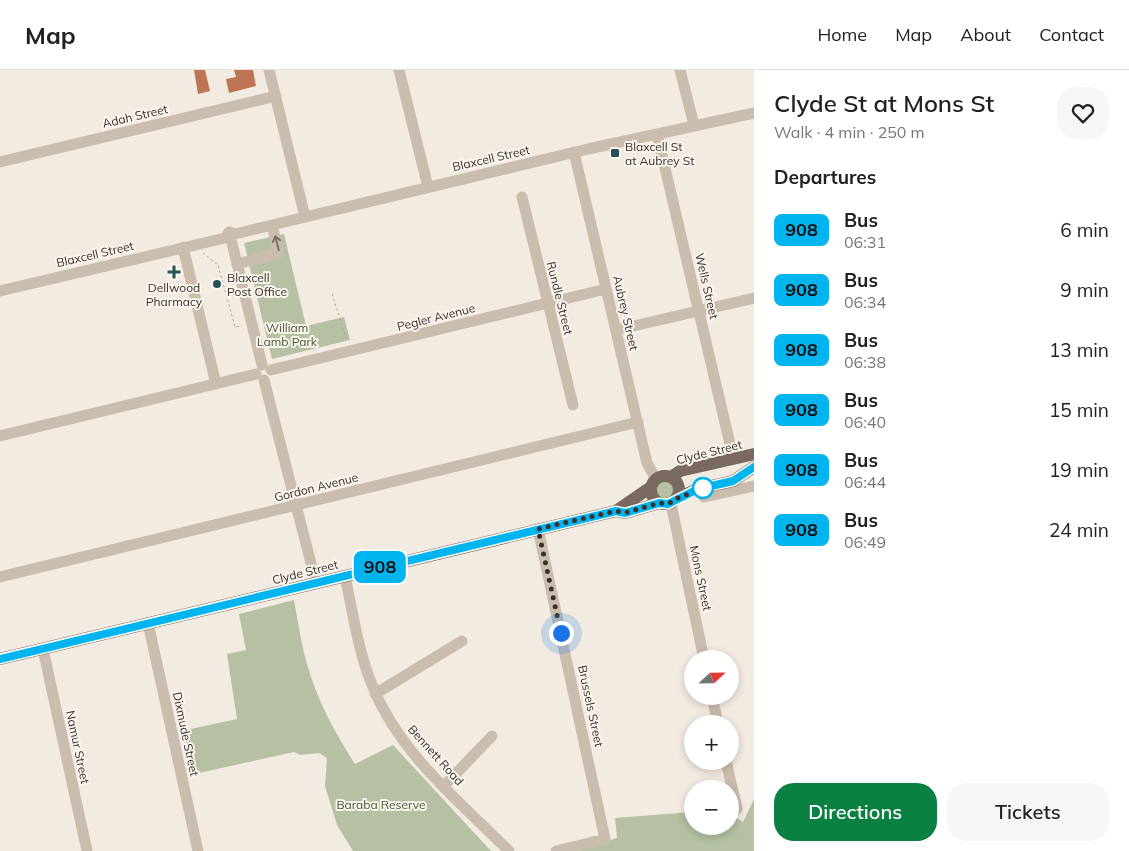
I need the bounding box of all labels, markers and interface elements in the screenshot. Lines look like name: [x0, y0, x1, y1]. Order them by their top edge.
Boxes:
text: Map: [25, 20, 76, 50]
text: Home: [817, 23, 867, 46]
text: Map: [895, 23, 932, 46]
text: About: [960, 23, 1011, 46]
text: Contact: [1039, 23, 1104, 46]
button: heart: [1057, 87, 1109, 139]
text: Clyde St at Mons St: [774, 88, 994, 118]
street label: Adah Street: [101, 101, 169, 131]
text: Walk · 4 min · 250 m: [774, 122, 925, 142]
place label: Blaxcell St at Aubrey St: [625, 139, 694, 168]
street label: Blaxcell Street: [451, 142, 531, 174]
marker: Blaxcell St at Aubrey St: [609, 147, 621, 159]
text: Departures: [774, 165, 876, 189]
text: Bus: [844, 208, 878, 232]
text: 908: [785, 218, 818, 241]
text: 6 min: [1060, 218, 1109, 242]
text: 06:31: [844, 232, 886, 252]
one-way arrow: [272, 236, 281, 252]
street label: Blaxcell Street: [55, 238, 135, 270]
street label: Wells Street: [692, 252, 722, 320]
street label: Rundle Street: [544, 260, 576, 336]
marker: Dellwood Pharmacy: [168, 266, 180, 278]
text: Bus: [844, 268, 878, 292]
place label: Blaxcell Post Office: [227, 270, 287, 299]
street label: Aubrey Street: [610, 274, 642, 352]
marker: Blaxcell Post Office: [211, 278, 223, 290]
text: 908: [785, 278, 818, 301]
text: 9 min: [1060, 278, 1109, 302]
place label: Dellwood Pharmacy: [146, 280, 203, 309]
text: 06:34: [844, 292, 886, 312]
street label: Pegler Avenue: [395, 300, 477, 334]
park label: William Lamb Park: [257, 320, 318, 349]
text: Bus: [844, 328, 878, 352]
text: 908: [785, 338, 818, 361]
text: 13 min: [1049, 338, 1109, 362]
text: 06:38: [844, 352, 886, 372]
text: Bus: [844, 388, 878, 412]
text: 908: [785, 398, 818, 421]
text: 15 min: [1049, 398, 1109, 422]
text: 06:40: [844, 412, 886, 432]
street label: Clyde Street: [674, 437, 744, 467]
text: Bus: [844, 448, 878, 472]
text: 908: [785, 458, 818, 481]
text: 19 min: [1049, 458, 1109, 482]
street label: Gordon Avenue: [273, 469, 359, 505]
text: 06:44: [844, 472, 886, 492]
unlabelled marker: [692, 477, 714, 499]
text: Bus: [844, 508, 878, 532]
text: 908: [785, 518, 818, 541]
text: 24 min: [1049, 518, 1109, 542]
text: 06:49: [844, 532, 886, 552]
street label: Mons Street: [687, 544, 715, 612]
line badge: 908: [351, 551, 409, 583]
text: 908: [364, 555, 396, 578]
street label: Clyde Street: [270, 557, 340, 587]
your location: [549, 621, 574, 646]
north arrow: [684, 650, 739, 705]
map controls: [684, 650, 739, 835]
street label: Brussels Street: [575, 664, 607, 748]
street label: Dixmude Street: [170, 691, 202, 777]
street label: Namur Street: [63, 709, 93, 785]
button: +: [684, 715, 739, 770]
street label: Bennett Road: [405, 722, 467, 788]
button: −: [684, 780, 739, 835]
button: Directions: [774, 783, 937, 841]
button: Tickets: [947, 783, 1109, 841]
park label: Baraba Reserve: [336, 797, 426, 812]

